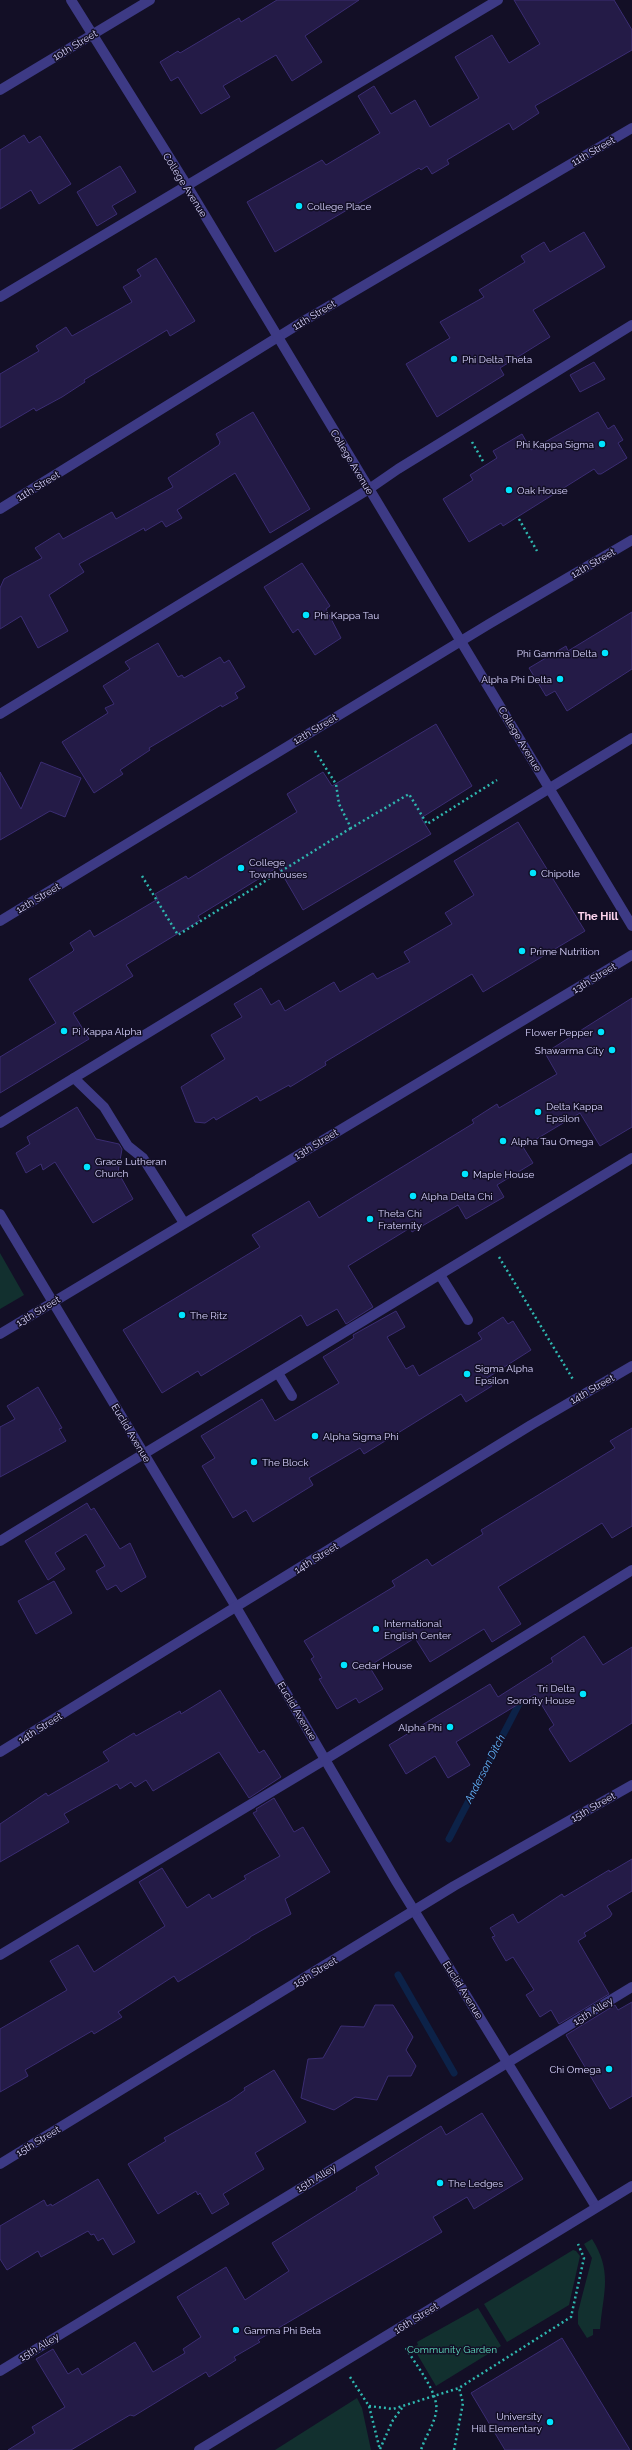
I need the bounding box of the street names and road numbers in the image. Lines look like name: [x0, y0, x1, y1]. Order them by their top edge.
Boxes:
street label: 10th Street: [51, 27, 100, 63]
street label: 11th Street: [569, 134, 617, 168]
street label: College Avenue: [161, 151, 209, 219]
street label: 11th Street: [291, 298, 338, 332]
street label: College Avenue: [328, 428, 376, 496]
street label: 11th Street: [15, 469, 62, 503]
street label: 12th Street: [569, 546, 618, 580]
street label: College Avenue: [496, 705, 544, 773]
street label: 12th Street: [291, 711, 339, 746]
street label: 12th Street: [14, 880, 62, 915]
street label: 13th Street: [570, 960, 618, 995]
street label: 13th Street: [292, 1126, 340, 1161]
street label: 13th Street: [14, 1293, 62, 1328]
street label: 14th Street: [568, 1372, 617, 1406]
street label: Euclid Avenue: [109, 1402, 153, 1464]
street label: 14th Street: [292, 1540, 340, 1576]
street label: Euclid Avenue: [275, 1680, 319, 1742]
street label: 14th Street: [16, 1710, 64, 1746]
street label: 15th Street: [569, 1790, 618, 1824]
street label: 15th Street: [291, 1954, 339, 1989]
street label: Euclid Avenue: [441, 1959, 485, 2021]
street label: 15th Alley: [571, 1995, 615, 2027]
street label: 15th Street: [14, 2123, 62, 2158]
street label: 15th Alley: [294, 2162, 338, 2194]
street label: 16th Street: [392, 2300, 441, 2336]
street label: 15th Alley: [17, 2331, 61, 2363]

